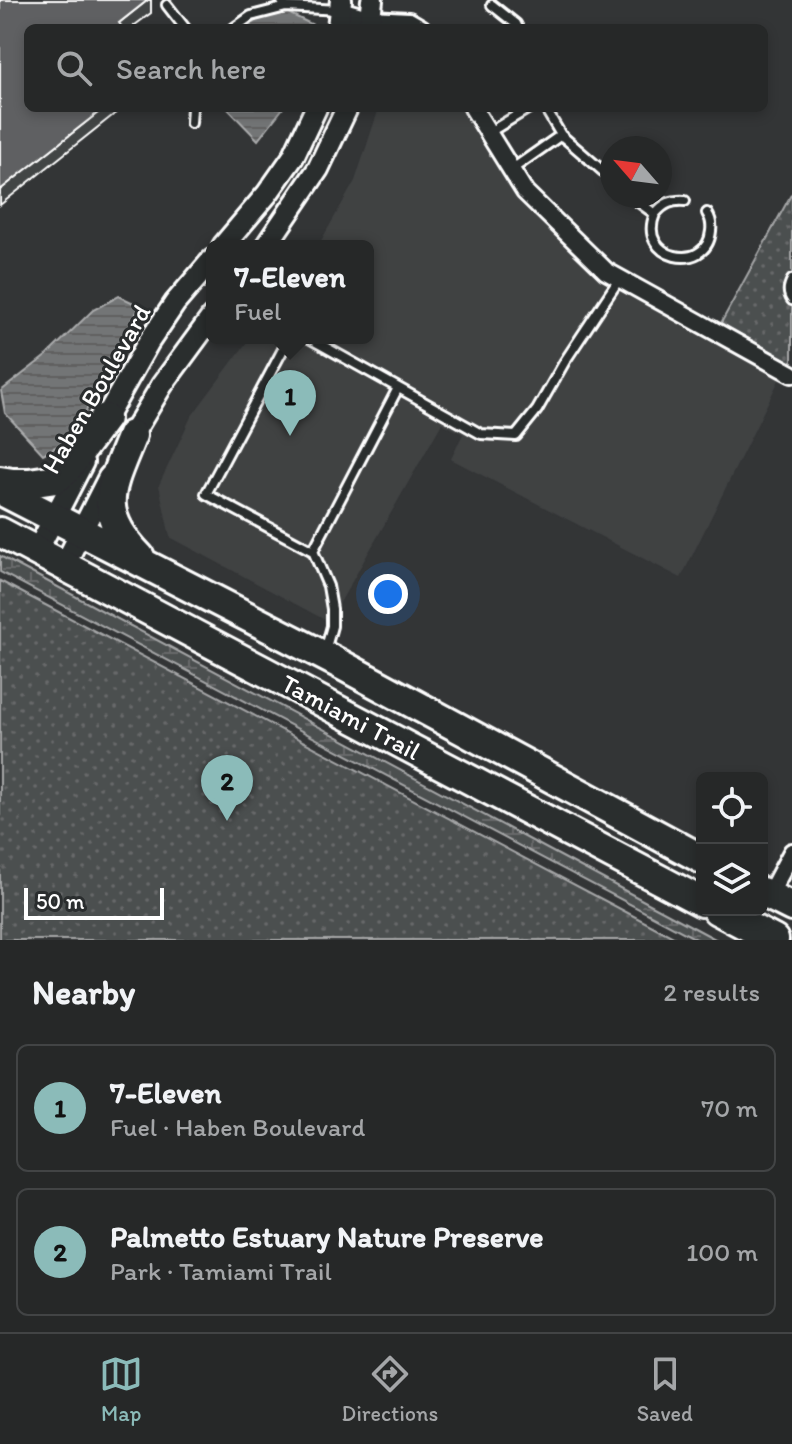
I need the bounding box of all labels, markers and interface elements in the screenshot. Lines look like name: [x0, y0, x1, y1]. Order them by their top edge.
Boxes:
search box: [24, 24, 768, 112]
icon: search: [52, 46, 96, 90]
text: Search here: [116, 50, 266, 87]
north arrow: [600, 136, 672, 208]
popup: [206, 240, 374, 344]
text: 7-Eleven: [234, 258, 346, 295]
text: Fuel: [234, 295, 281, 327]
street label: Haben Boulevard: [35, 299, 157, 479]
pin: 1: [264, 370, 316, 436]
your location: [368, 574, 408, 614]
street label: Tamiami Trail: [276, 667, 426, 767]
pin: 2: [201, 755, 253, 821]
map controls: [696, 772, 768, 916]
button: locate: [696, 772, 768, 844]
button: layers: [696, 844, 768, 916]
scale bar: [24, 884, 164, 920]
text: 50 m: [36, 888, 85, 915]
text: Nearby: [32, 972, 135, 1013]
text: 2 results: [663, 976, 760, 1008]
text: 7-Eleven: [110, 1074, 221, 1111]
text: 1: [54, 1092, 66, 1124]
text: 70 m: [701, 1092, 758, 1124]
text: Fuel · Haben Boulevard: [110, 1111, 365, 1143]
text: Palmetto Estuary Nature Preserve: [110, 1218, 544, 1255]
text: 2: [53, 1236, 67, 1268]
text: 100 m: [686, 1236, 758, 1268]
text: Park · Tamiami Trail: [110, 1255, 332, 1287]
tab: Map: [99, 1352, 143, 1427]
tab: Directions: [342, 1352, 438, 1427]
tab: Saved: [637, 1352, 693, 1427]

